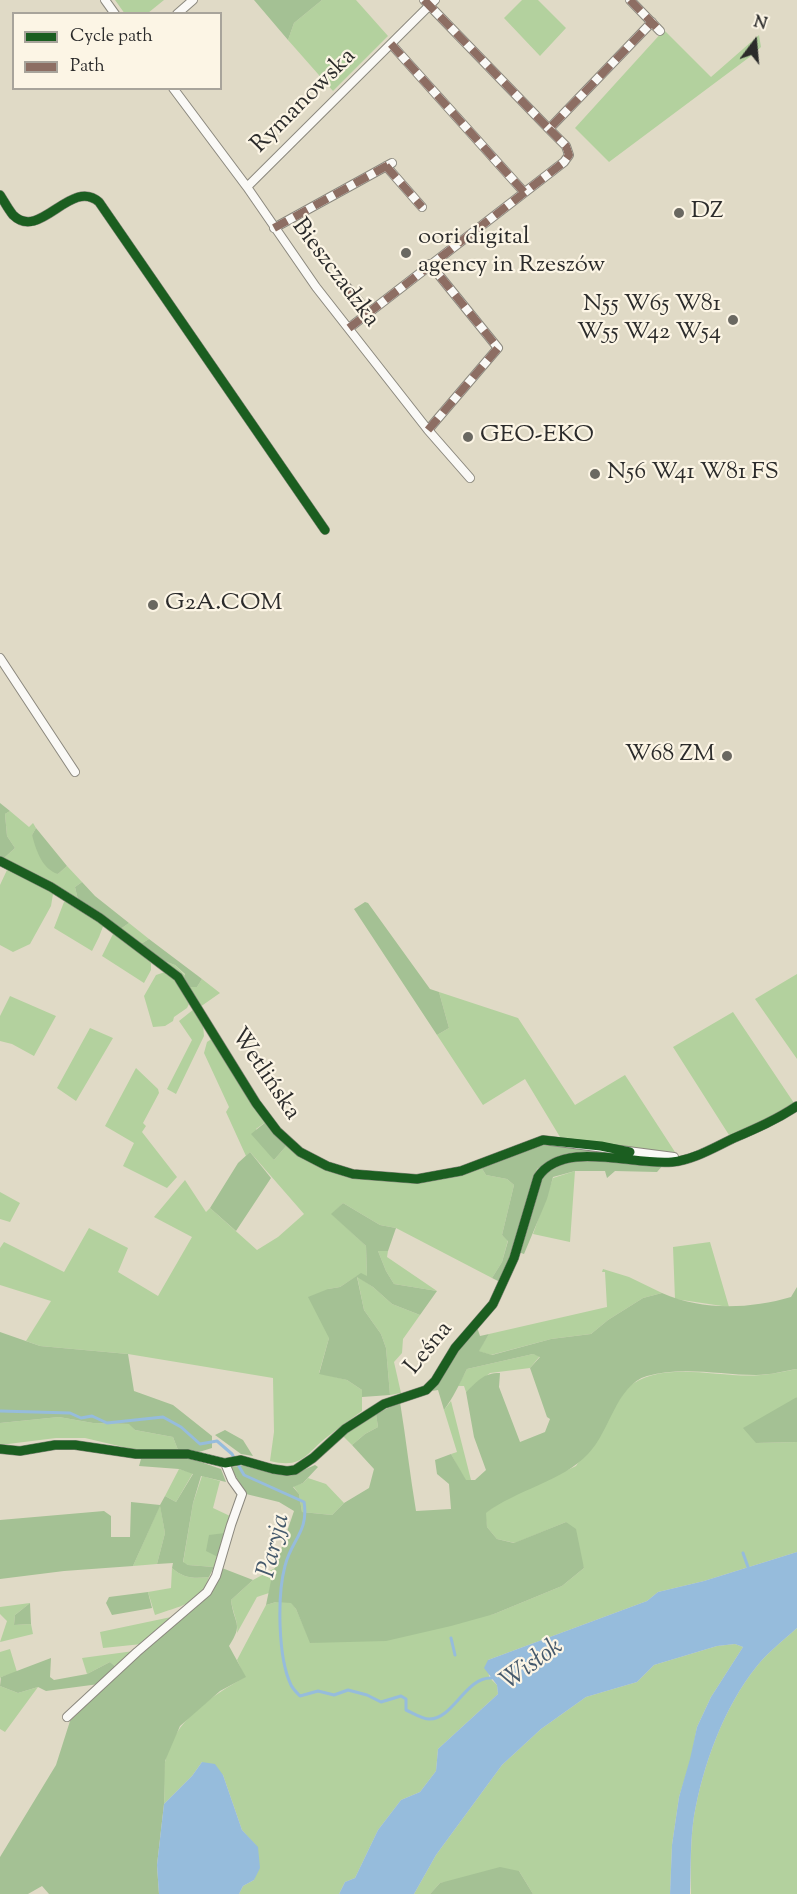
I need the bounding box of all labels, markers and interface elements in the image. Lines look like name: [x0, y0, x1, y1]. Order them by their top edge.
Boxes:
text: N: [751, 11, 769, 37]
legend: [12, 12, 222, 90]
north arrow: [725, 12, 785, 72]
text: Cycle path: [70, 24, 153, 50]
street label: Rymanowska: [246, 43, 364, 161]
text: Path: [70, 54, 105, 80]
place label: DZ: [691, 199, 724, 227]
marker: DZ: [672, 206, 686, 220]
street label: Bieszczadzka: [284, 214, 384, 334]
place label: oori digital agency in Rzeszów: [418, 225, 605, 281]
marker: oori digital agency in Rzeszów: [399, 246, 413, 260]
place label: N55 W65 W81 W55 W42 W54: [577, 292, 721, 348]
marker: N55 W65 W81 W55 W42 W54: [726, 313, 740, 327]
place label: GEO-EKO: [480, 423, 594, 451]
marker: GEO-EKO: [461, 430, 475, 444]
place label: N56 W41 W81 FS: [607, 460, 779, 488]
marker: N56 W41 W81 FS: [588, 467, 602, 481]
place label: G2A.COM: [165, 591, 282, 619]
marker: G2A.COM: [146, 598, 160, 612]
place label: W68 ZM: [625, 742, 715, 770]
marker: W68 ZM: [720, 749, 734, 763]
street label: Wetlińska: [223, 1023, 305, 1127]
street label: Leśna: [400, 1316, 460, 1382]
water label: Paryja: [253, 1511, 299, 1581]
water label: Wisłok: [496, 1633, 570, 1699]

